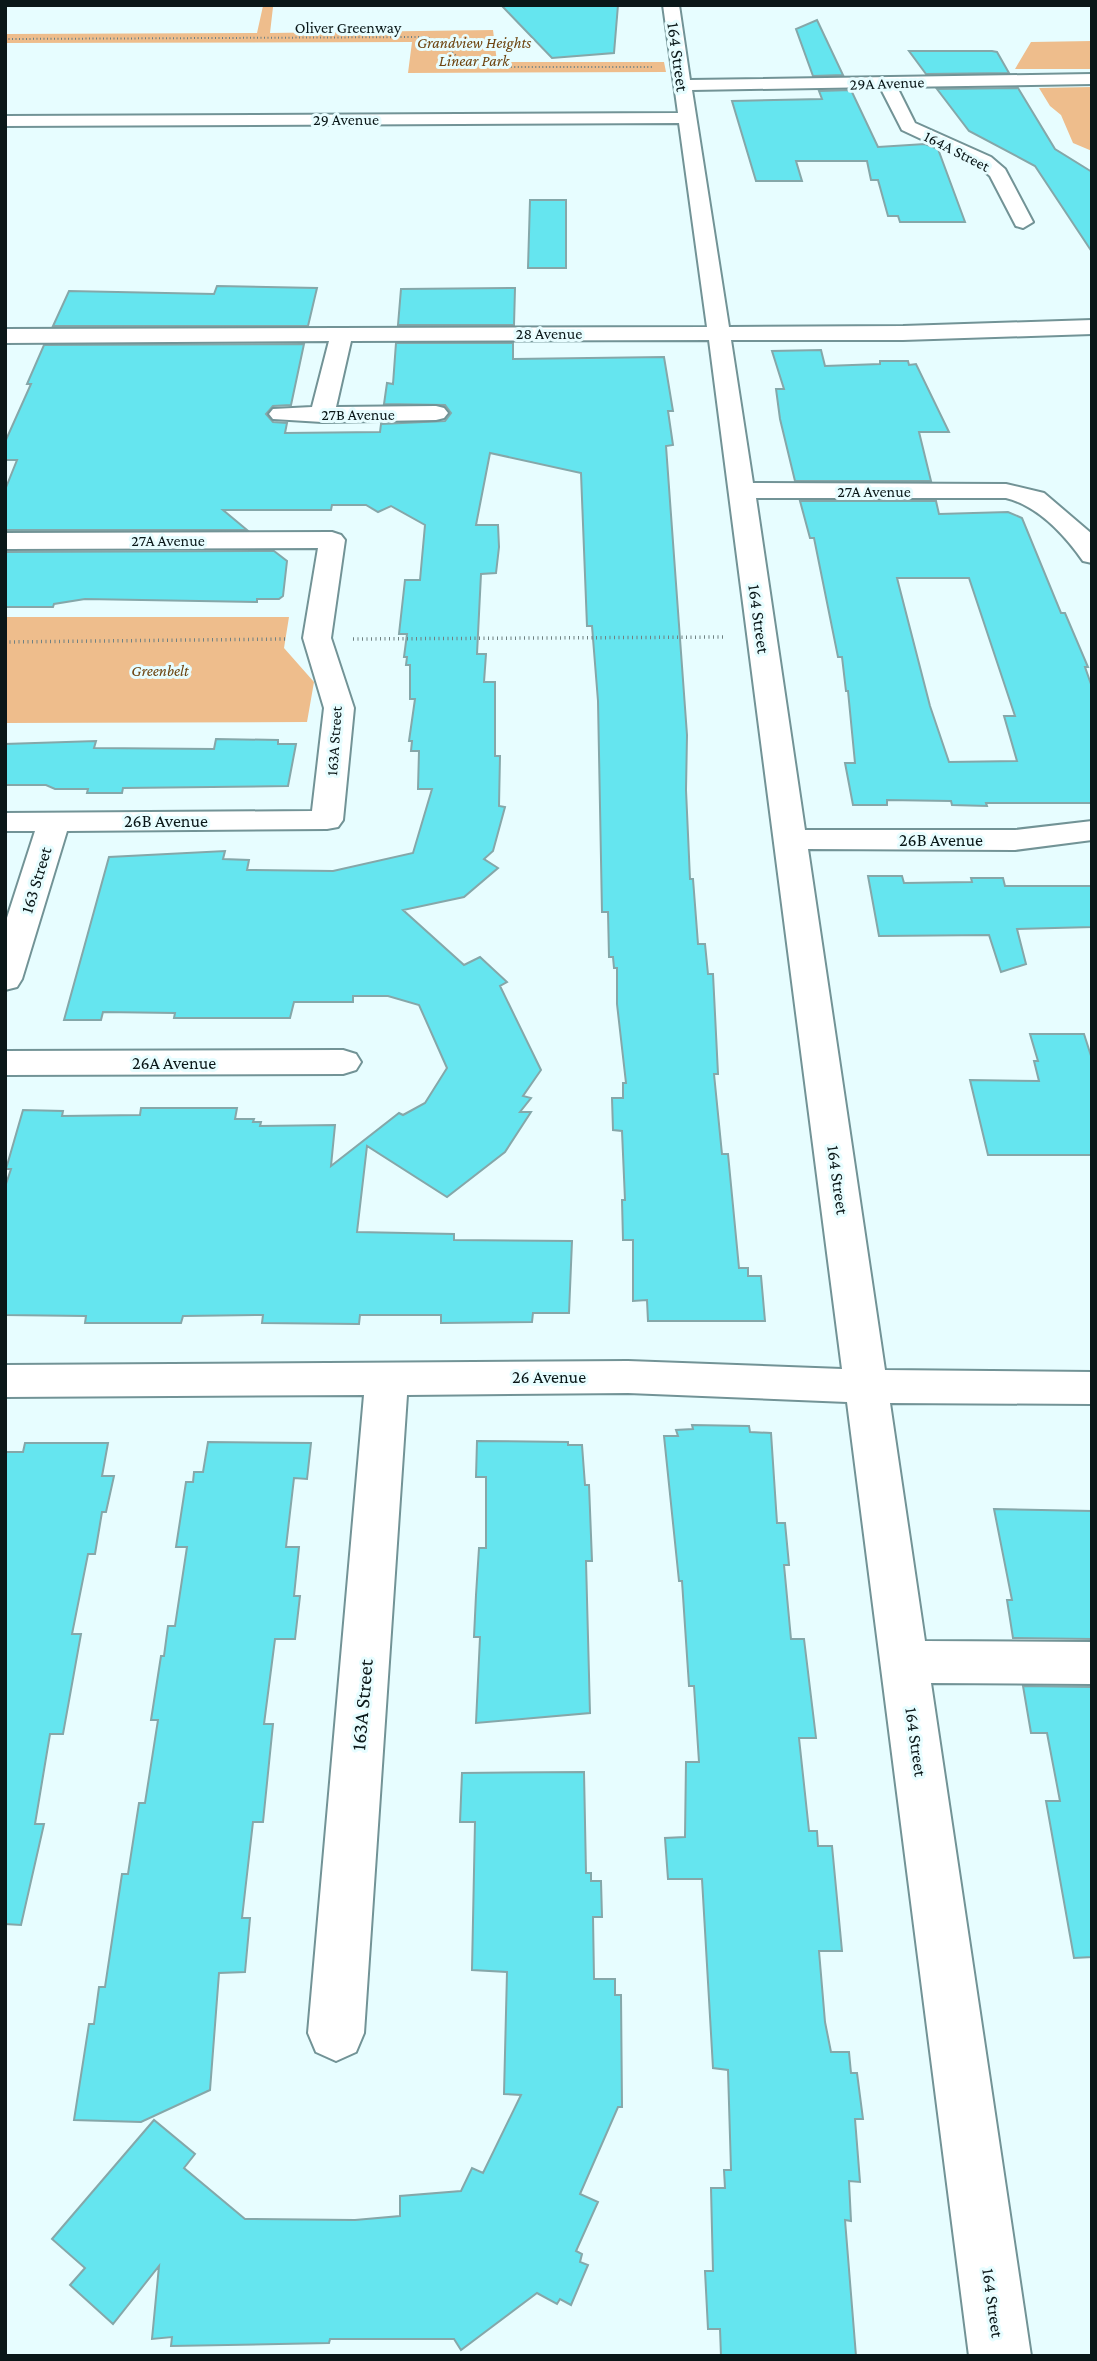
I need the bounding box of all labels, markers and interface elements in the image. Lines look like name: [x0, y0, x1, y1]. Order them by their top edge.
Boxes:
street label: Oliver Greenway: [295, 19, 402, 37]
street label: 164 Street: [663, 21, 693, 94]
park label: Grandview Heights Linear Park: [417, 34, 531, 69]
street label: 29A Avenue: [849, 73, 925, 93]
street label: 29 Avenue: [313, 111, 379, 128]
street label: 164A Street: [921, 127, 993, 175]
street label: 28 Avenue: [516, 325, 582, 342]
street label: 27B Avenue: [321, 406, 395, 423]
street label: 27A Avenue: [837, 483, 911, 500]
street label: 27A Avenue: [131, 532, 205, 549]
street label: 164 Street: [744, 583, 774, 656]
park label: Greenbelt: [131, 662, 189, 679]
street label: 163A Street: [323, 705, 345, 776]
street label: 26B Avenue: [124, 811, 208, 831]
street label: 26B Avenue: [899, 830, 983, 850]
street label: 163 Street: [16, 843, 56, 916]
street label: 26A Avenue: [132, 1053, 216, 1073]
street label: 164 Street: [823, 1144, 853, 1217]
street label: 26 Avenue: [512, 1367, 586, 1387]
street label: 163A Street: [346, 1657, 378, 1752]
street label: 164 Street: [901, 1706, 931, 1779]
street label: 164 Street: [978, 2267, 1008, 2340]

